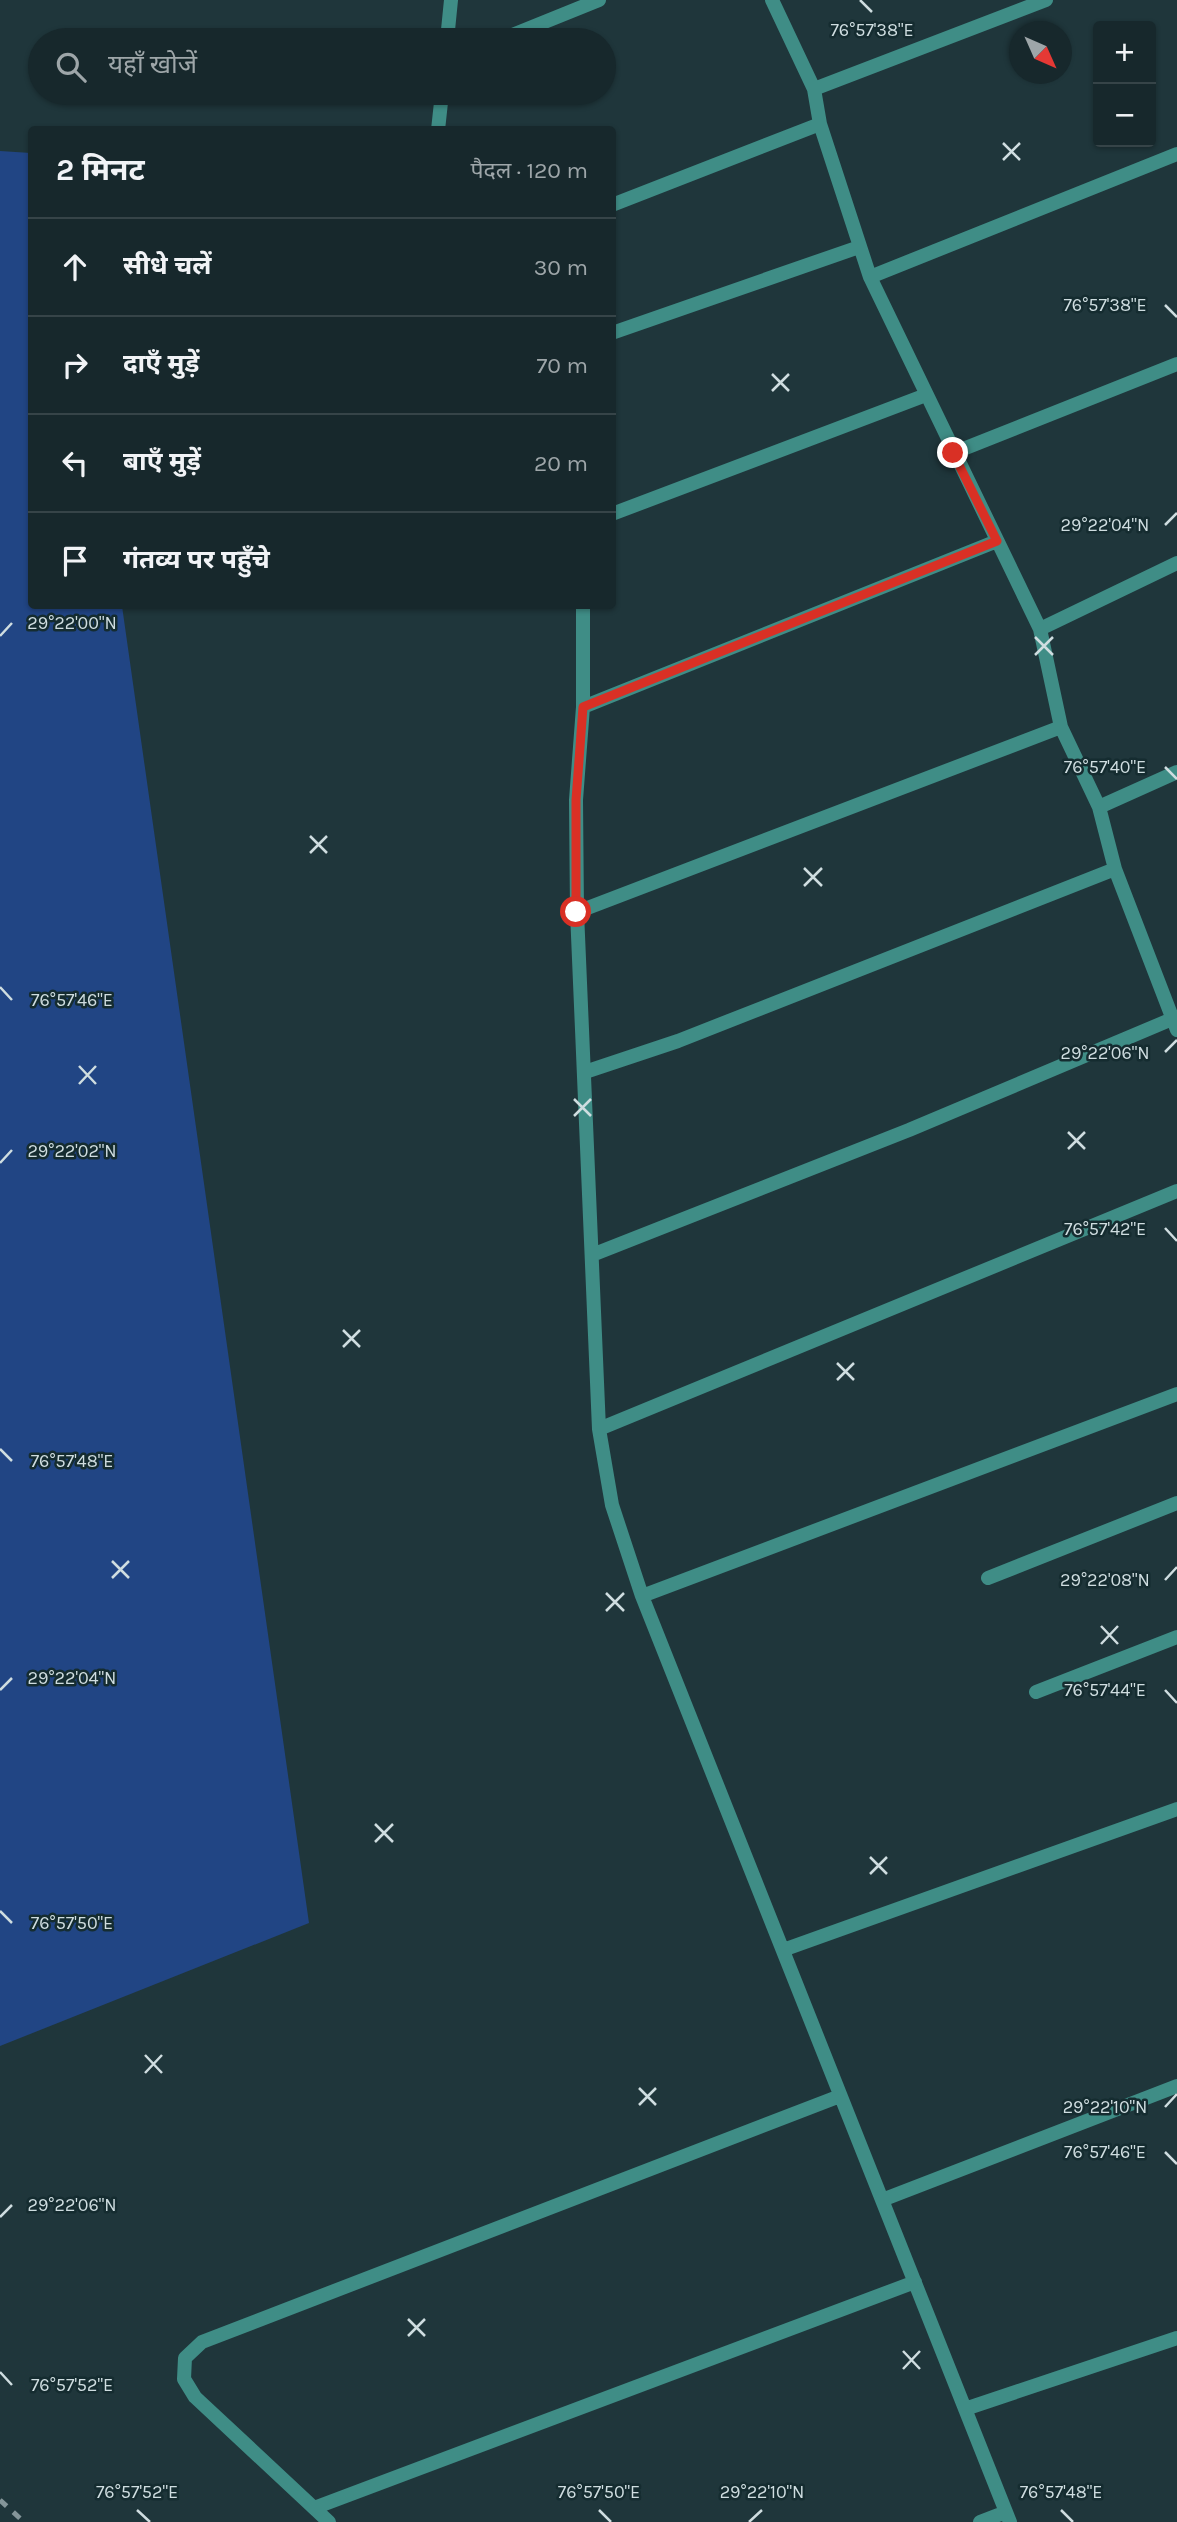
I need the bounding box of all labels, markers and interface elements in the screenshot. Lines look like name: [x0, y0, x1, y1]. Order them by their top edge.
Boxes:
text: 76°57'38"E: [830, 19, 914, 41]
north arrow: [1009, 21, 1072, 84]
map controls: [1093, 21, 1156, 147]
button: +: [1093, 21, 1156, 84]
search box: [28, 28, 616, 105]
icon: search: [52, 48, 90, 86]
text: यहाँ खोजें: [108, 49, 197, 80]
button: −: [1093, 84, 1156, 147]
text: 2 मिनट: [56, 152, 145, 188]
text: पैदल · 120 m: [471, 157, 588, 184]
icon: ahead: [56, 248, 94, 286]
text: सीधे चलें: [123, 250, 212, 281]
text: 30 m: [534, 254, 588, 281]
text: 76°57'38"E: [1063, 294, 1147, 316]
icon: right: [56, 346, 94, 384]
text: दाएँ मुड़ें: [123, 348, 199, 379]
text: 70 m: [537, 352, 588, 379]
route end: [937, 437, 968, 468]
icon: left: [56, 444, 94, 482]
text: बाएँ मुड़ें: [123, 446, 201, 477]
text: 20 m: [534, 450, 588, 477]
text: 29°22'04"N: [1061, 514, 1149, 536]
icon: arrive: [56, 542, 94, 580]
text: गंतव्य पर पहुँचे: [123, 544, 270, 575]
text: 29°22'00"N: [27, 612, 117, 634]
text: 76°57'40"E: [1064, 756, 1146, 778]
route start: [560, 896, 591, 927]
text: 76°57'46"E: [31, 989, 113, 1011]
text: 29°22'06"N: [1060, 1042, 1150, 1064]
text: 29°22'02"N: [27, 1140, 117, 1162]
text: 76°57'42"E: [1064, 1218, 1146, 1240]
text: 76°57'48"E: [31, 1450, 113, 1472]
text: 29°22'08"N: [1060, 1569, 1150, 1591]
text: 29°22'04"N: [28, 1667, 116, 1689]
text: 76°57'44"E: [1064, 1679, 1146, 1701]
text: 76°57'50"E: [31, 1912, 113, 1934]
text: 29°22'10"N: [1063, 2096, 1147, 2118]
text: 76°57'46"E: [1064, 2141, 1146, 2163]
text: 29°22'06"N: [27, 2194, 117, 2216]
text: 76°57'52"E: [31, 2374, 113, 2396]
text: 76°57'52"E: [96, 2481, 178, 2503]
text: 76°57'50"E: [558, 2481, 640, 2503]
text: 29°22'10"N: [720, 2481, 804, 2503]
text: 76°57'48"E: [1020, 2481, 1102, 2503]

